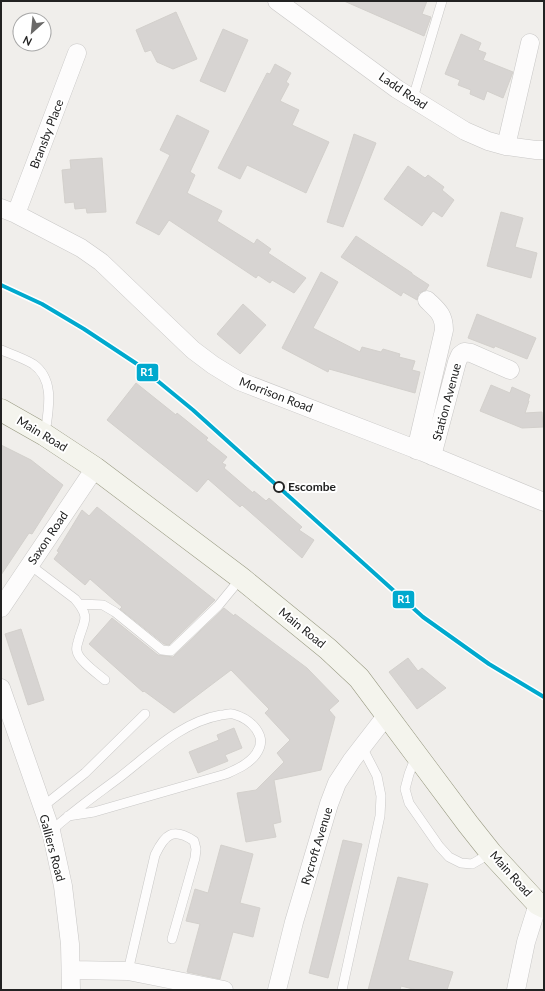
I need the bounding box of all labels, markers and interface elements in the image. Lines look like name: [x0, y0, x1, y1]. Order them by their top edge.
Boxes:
north arrow: [12, 12, 52, 52]
text: N: [21, 34, 34, 49]
street label: Ladd Road: [376, 69, 430, 112]
street label: Bransby Place: [26, 97, 67, 171]
street label: Station Avenue: [429, 361, 464, 442]
line badge: R1: [136, 363, 159, 382]
text: R1: [140, 365, 154, 378]
street label: Morrison Road: [237, 374, 315, 415]
street label: Main Road: [14, 413, 70, 454]
place label: Escombe: [288, 479, 337, 494]
marker: Escombe: [273, 481, 285, 493]
street label: Saxon Road: [24, 508, 71, 567]
line badge: R1: [392, 590, 415, 609]
text: R1: [397, 592, 411, 605]
street label: Main Road: [276, 604, 329, 651]
street label: Rycroft Avenue: [298, 805, 335, 887]
street label: Galliers Road: [36, 813, 69, 883]
street label: Main Road: [487, 848, 536, 900]

